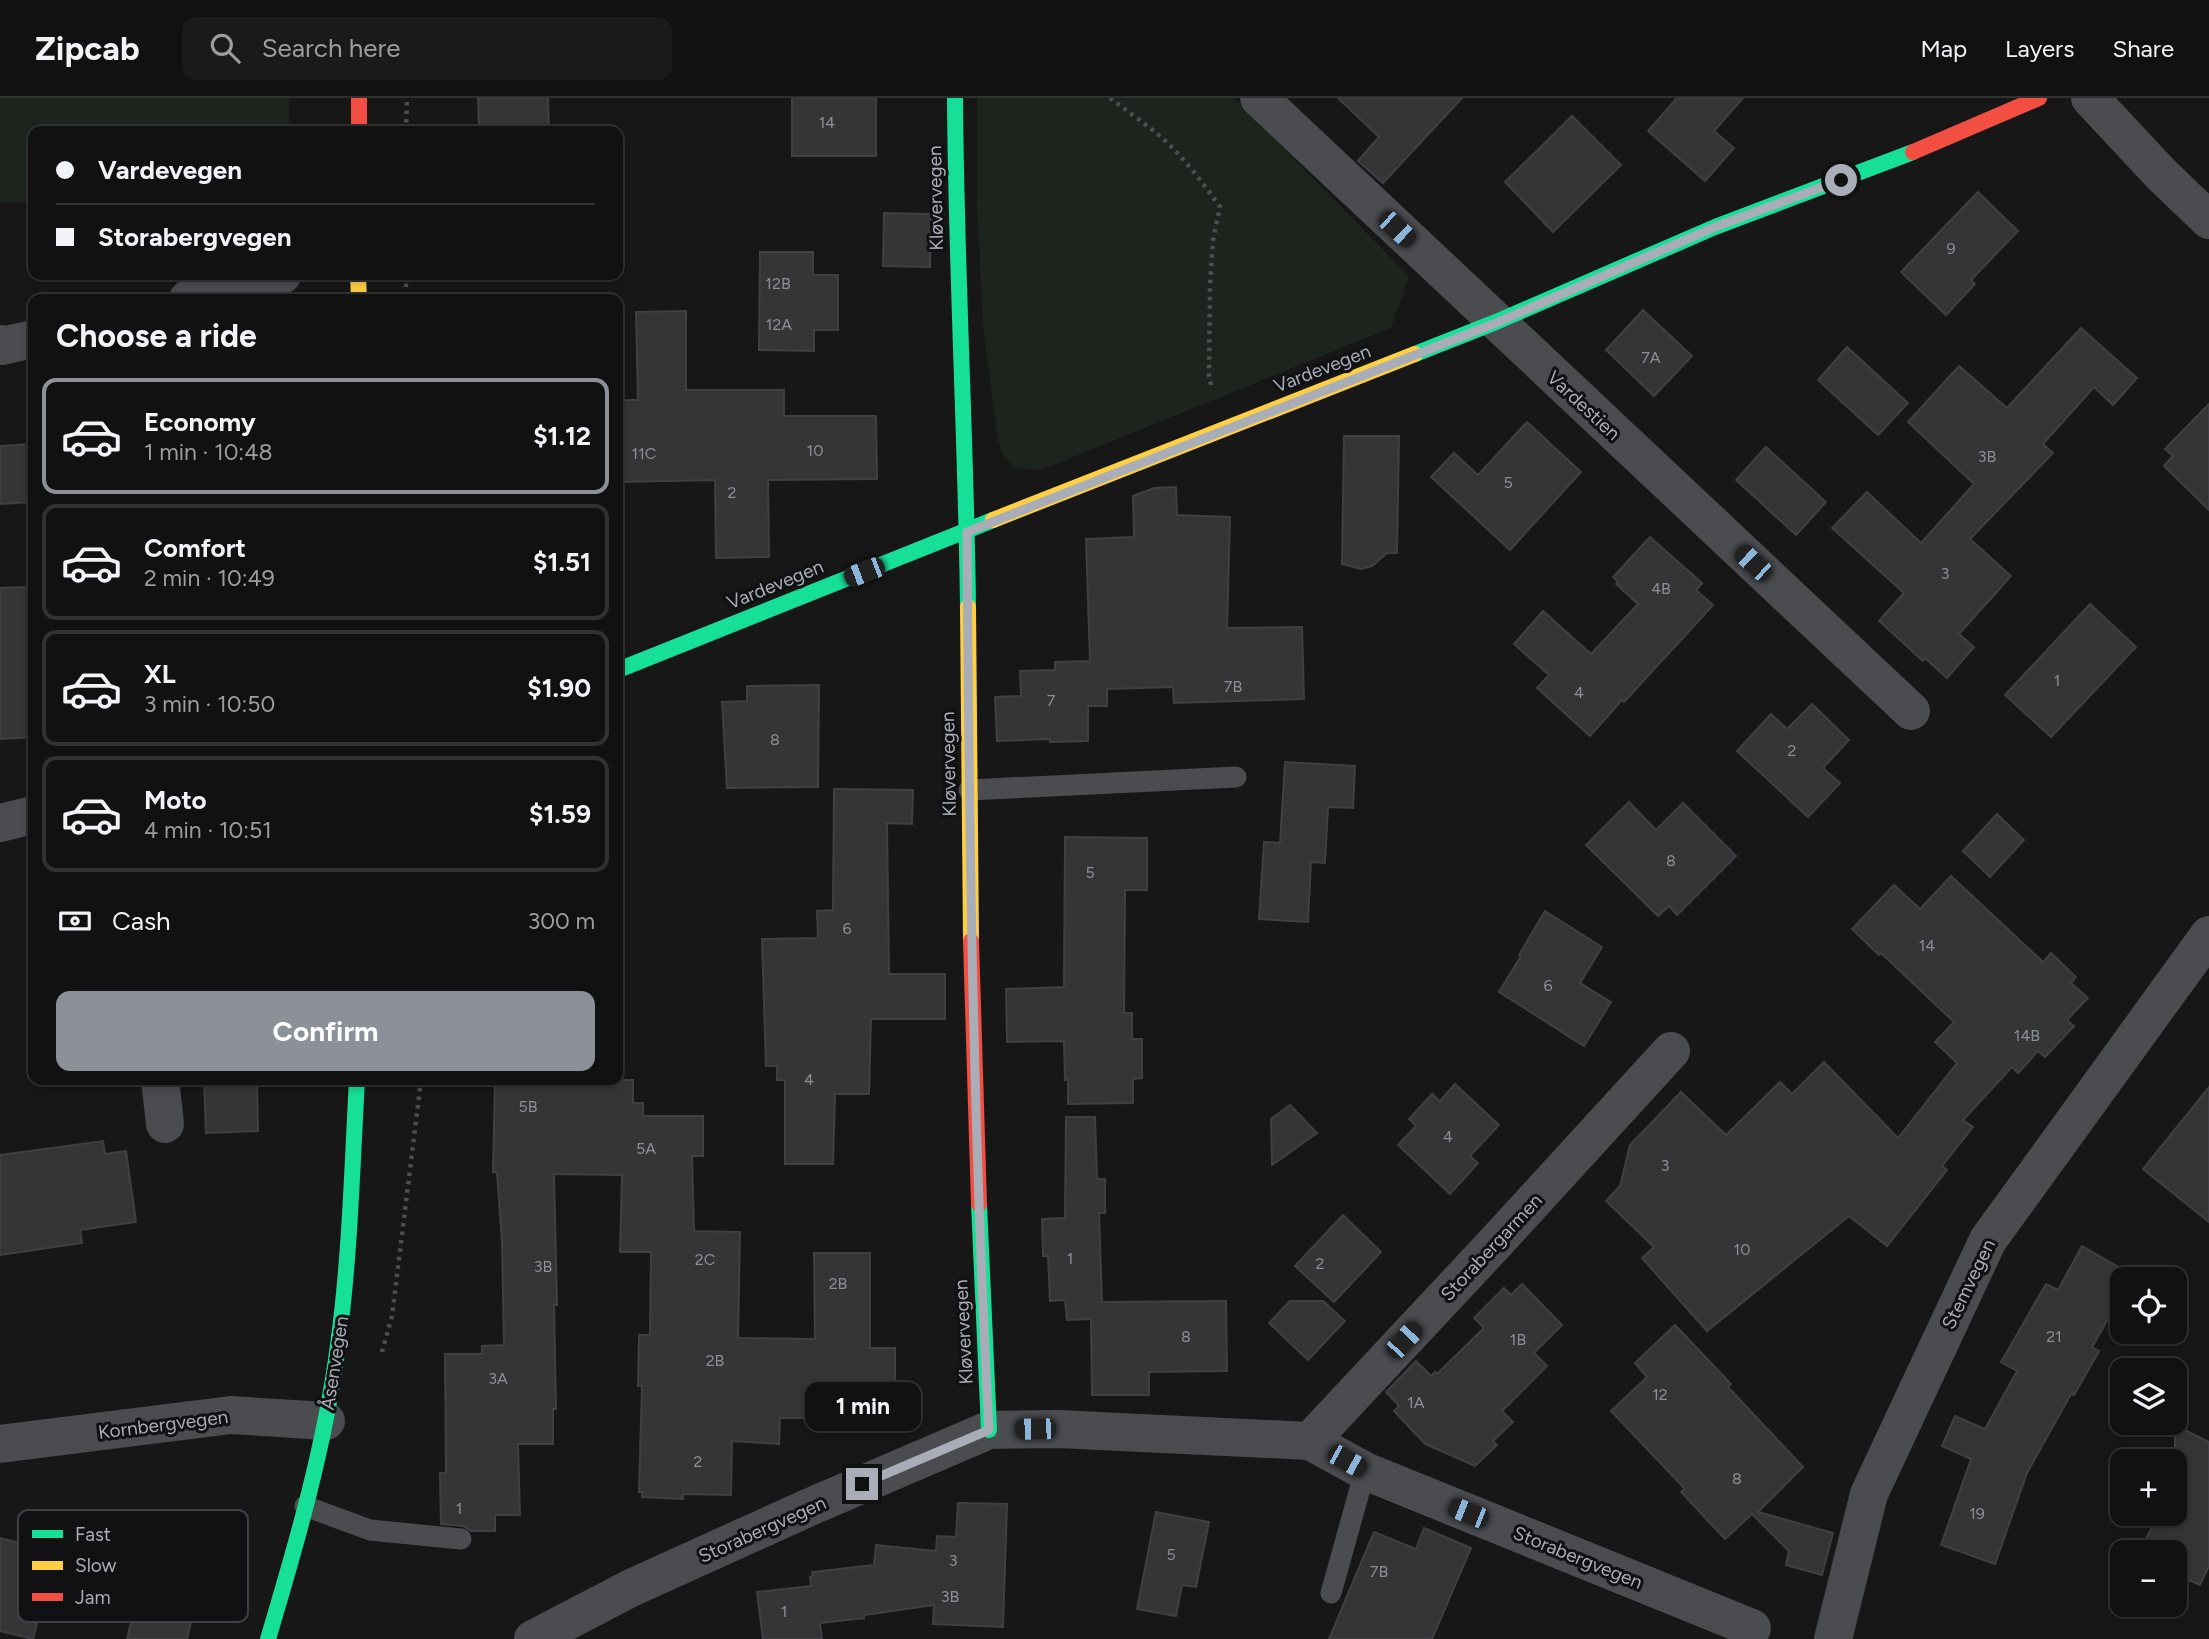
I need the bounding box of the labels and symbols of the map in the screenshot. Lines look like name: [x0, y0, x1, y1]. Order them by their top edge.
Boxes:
house number: 14: [819, 113, 835, 132]
street label: Kløvervegen: [923, 145, 948, 251]
route start: [1825, 164, 1857, 196]
car: [1375, 207, 1420, 251]
house number: 9: [1946, 239, 1956, 258]
house number: 12B: [765, 274, 791, 293]
house number: 12A: [766, 315, 792, 334]
street label: Vardevegen: [1270, 339, 1374, 397]
house number: 7A: [1641, 348, 1661, 367]
street label: Vardestien: [1542, 366, 1625, 445]
house number: 10: [807, 441, 823, 460]
house number: 11C: [632, 444, 656, 463]
house number: 3B: [1978, 447, 1996, 466]
house number: 5: [1503, 473, 1513, 492]
house number: 2: [728, 483, 736, 502]
car: [1731, 541, 1776, 585]
street label: Vardevegen: [724, 555, 827, 614]
car: [841, 555, 888, 589]
house number: 3: [1941, 564, 1949, 583]
house number: 4B: [1651, 579, 1671, 598]
house number: 1: [2054, 671, 2060, 690]
house number: 7B: [1224, 677, 1242, 696]
house number: 4: [1574, 683, 1584, 702]
house number: 7: [1047, 691, 1056, 710]
street label: Kløvervegen: [936, 711, 961, 817]
house number: 8: [770, 730, 780, 749]
house number: 2: [1788, 741, 1796, 760]
house number: 8: [1666, 851, 1676, 870]
house number: 5: [1085, 863, 1095, 882]
house number: 6: [842, 919, 852, 938]
house number: 14: [1919, 936, 1935, 955]
house number: 6: [1543, 976, 1553, 995]
house number: 14B: [2014, 1026, 2040, 1045]
house number: 4: [804, 1070, 814, 1089]
house number: 5B: [519, 1097, 538, 1116]
house number: 4: [1443, 1127, 1453, 1146]
house number: 5A: [636, 1139, 656, 1158]
house number: 3: [1661, 1156, 1669, 1175]
street label: Storabergarmen: [1436, 1189, 1547, 1306]
street label: Stemvegen: [1937, 1235, 2000, 1333]
house number: 10: [1734, 1240, 1750, 1259]
house number: 1: [1067, 1249, 1073, 1268]
house number: 2C: [695, 1250, 715, 1269]
house number: 2: [1316, 1254, 1324, 1273]
house number: 3B: [534, 1257, 552, 1276]
house number: 2B: [829, 1274, 848, 1293]
street label: Kløvervegen: [949, 1279, 978, 1385]
street label: Åsenvegen: [316, 1315, 353, 1412]
car: [1382, 1317, 1427, 1363]
house number: 8: [1181, 1327, 1191, 1346]
house number: 21: [2046, 1327, 2062, 1346]
house number: 1B: [1510, 1330, 1526, 1349]
house number: 2B: [706, 1351, 725, 1370]
house number: 3A: [488, 1369, 508, 1388]
callout: 1 min: [804, 1382, 920, 1432]
house number: 12: [1652, 1385, 1668, 1404]
house number: 1A: [1407, 1393, 1425, 1412]
street label: Kornbergvegen: [97, 1405, 229, 1444]
car: [1014, 1418, 1057, 1440]
car: [1324, 1442, 1371, 1480]
house number: 2: [694, 1452, 702, 1471]
route end: [846, 1468, 878, 1500]
house number: 8: [1732, 1469, 1742, 1488]
street label: Storabergvegen: [695, 1491, 830, 1568]
car: [1445, 1495, 1492, 1531]
house number: 1: [456, 1499, 462, 1518]
house number: 19: [1969, 1504, 1985, 1523]
legend: [18, 1510, 248, 1622]
street label: Storabergvegen: [1510, 1521, 1646, 1594]
text: Fast: [75, 1523, 111, 1546]
house number: 5: [1166, 1545, 1176, 1564]
house number: 3: [949, 1551, 957, 1570]
text: Slow: [75, 1554, 117, 1577]
house number: 7B: [1370, 1562, 1388, 1581]
text: Jam: [75, 1586, 111, 1609]
house number: 3B: [941, 1587, 959, 1606]
house number: 1: [781, 1602, 787, 1621]

